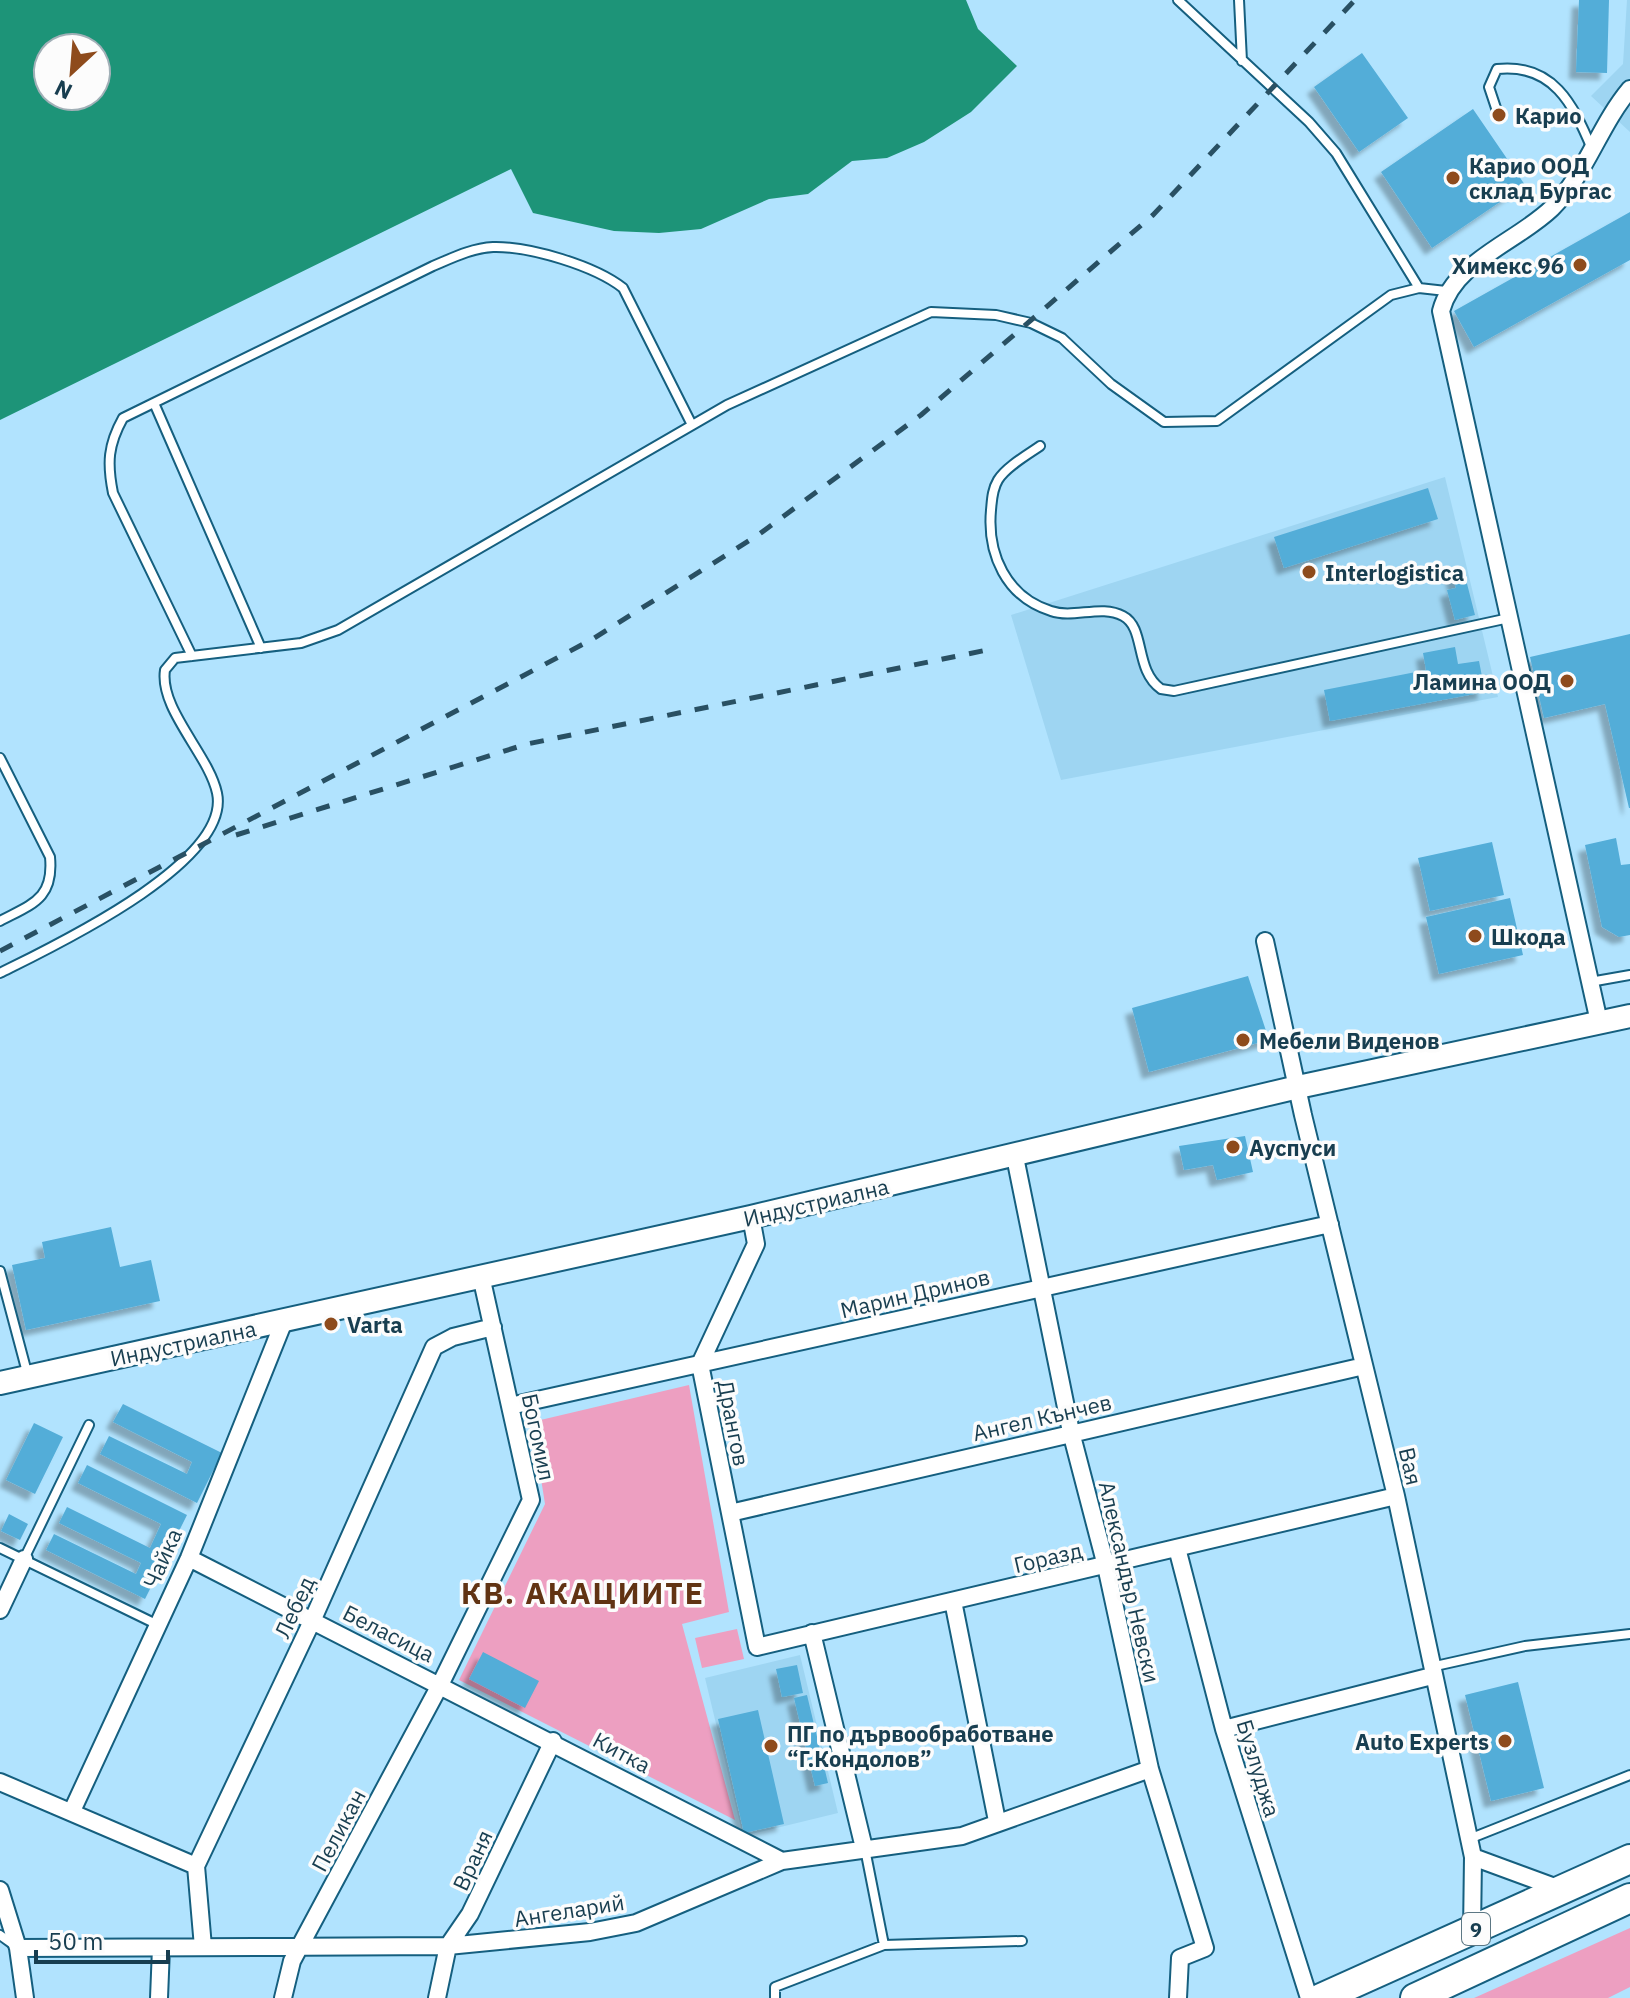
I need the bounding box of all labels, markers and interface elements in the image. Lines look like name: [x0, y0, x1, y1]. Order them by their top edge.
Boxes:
north arrow: [32, 32, 112, 112]
text: N: [49, 74, 77, 107]
place label: Карио: [1515, 101, 1582, 130]
marker: Карио: [1490, 106, 1508, 124]
place label: Карио ООД склад Бургас: [1469, 151, 1612, 205]
marker: Карио ООД склад Бургас: [1444, 169, 1462, 187]
place label: Химекс 96: [1452, 251, 1564, 280]
marker: Химекс 96: [1571, 256, 1589, 274]
place label: Interlogistica: [1325, 558, 1464, 587]
marker: Interlogistica: [1300, 563, 1318, 581]
place label: Ламина ООД: [1413, 667, 1551, 696]
marker: Ламина ООД: [1558, 672, 1576, 690]
place label: Шкода: [1491, 922, 1566, 951]
marker: Шкода: [1466, 927, 1484, 945]
place label: Мебели Виденов: [1259, 1026, 1440, 1055]
marker: Мебели Виденов: [1234, 1031, 1252, 1049]
place label: Ауспуси: [1249, 1133, 1336, 1162]
marker: Ауспуси: [1224, 1138, 1242, 1156]
street label: Индустриална: [740, 1171, 892, 1233]
street label: Марин Дринов: [837, 1262, 993, 1324]
place label: Varta: [347, 1310, 403, 1339]
street label: Индустриална: [107, 1313, 259, 1373]
marker: Varta: [322, 1315, 340, 1333]
street label: Дрангов: [711, 1377, 757, 1469]
street label: Ангел Кънчев: [970, 1387, 1114, 1447]
street label: Богомил: [516, 1391, 562, 1483]
street label: Вая: [1393, 1444, 1429, 1488]
street label: Александър Невски: [1093, 1478, 1167, 1686]
street label: Чайка: [136, 1523, 188, 1592]
street label: Горазд: [1011, 1535, 1085, 1579]
street label: Лебед: [267, 1571, 321, 1643]
district label: КВ. АКАЦИИТЕ: [461, 1573, 705, 1612]
street label: Беласица: [338, 1598, 440, 1669]
street label: Бузлуджа: [1230, 1716, 1288, 1820]
place label: ПГ по дървообработване “Г.Кондолов”: [787, 1719, 1054, 1773]
street label: Китка: [588, 1725, 656, 1779]
place label: Auto Experts: [1355, 1727, 1489, 1756]
marker: Auto Experts: [1496, 1732, 1514, 1750]
marker: ПГ по дървообработване “Г.Кондолов”: [762, 1737, 780, 1755]
street label: Пеликан: [304, 1784, 372, 1876]
street label: Враня: [445, 1825, 499, 1895]
street label: Ангеларий: [512, 1887, 626, 1933]
road number: 9: [1462, 1913, 1490, 1945]
scale bar: [36, 1914, 168, 1964]
text: 50 m: [48, 1925, 103, 1957]

